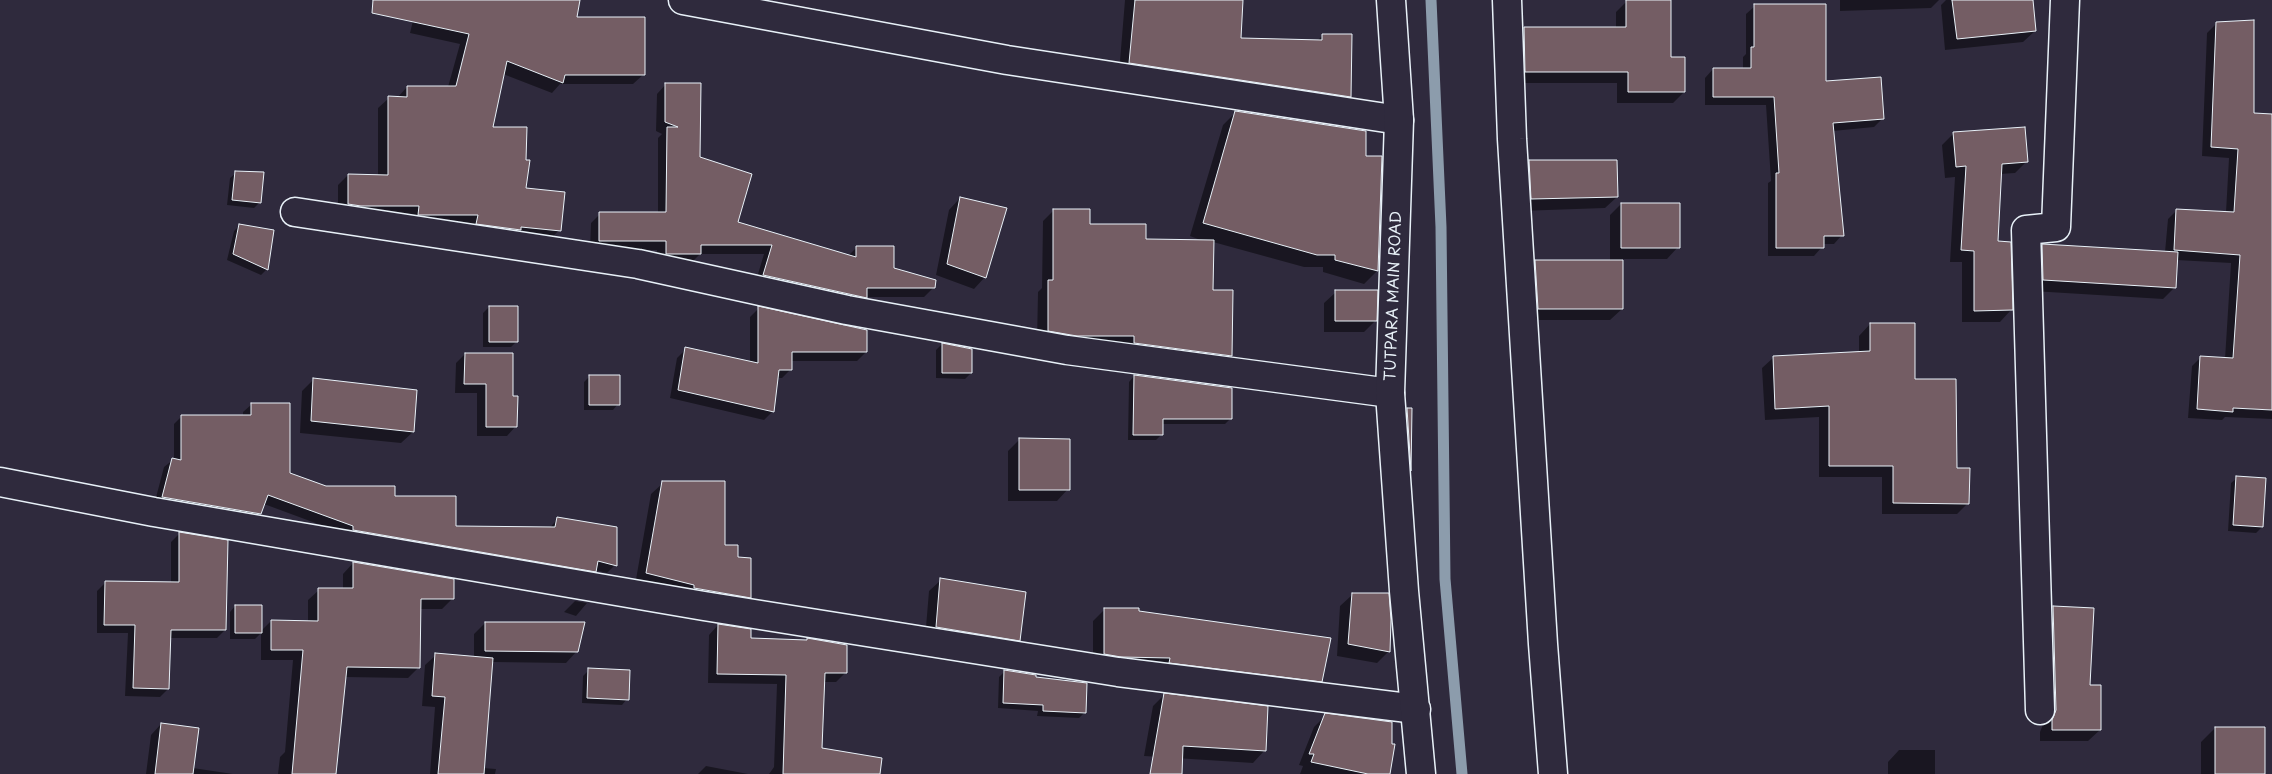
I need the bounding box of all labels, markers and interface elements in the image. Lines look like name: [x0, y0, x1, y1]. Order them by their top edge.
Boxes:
street label: TUTPARA MAIN ROAD: [1382, 211, 1406, 381]

